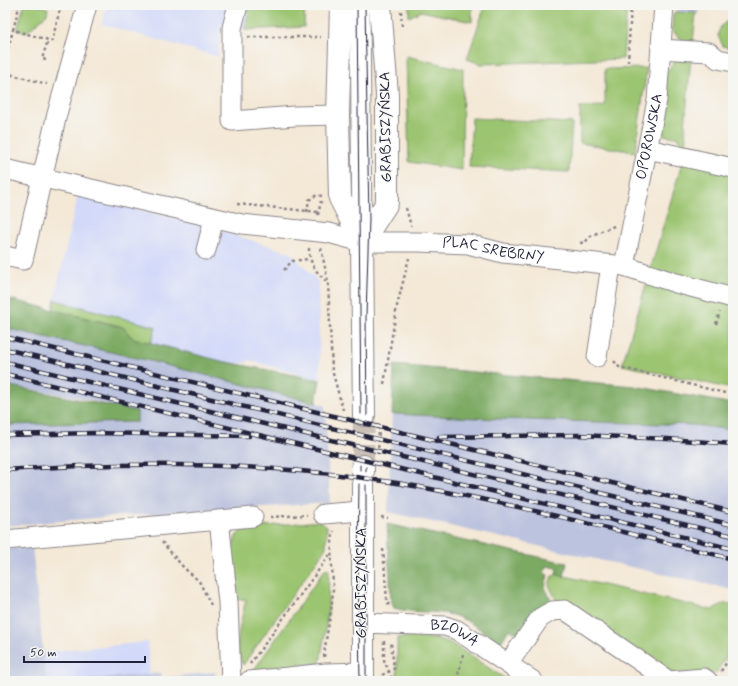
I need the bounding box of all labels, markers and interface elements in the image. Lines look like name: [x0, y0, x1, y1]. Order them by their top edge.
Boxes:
street label: GRABISZYŃSKA: [375, 71, 397, 183]
street label: OPOROWSKA: [631, 93, 667, 181]
street label: PLAC SREBRNY: [442, 233, 545, 267]
street label: GRABISZYŃSKA: [352, 528, 372, 638]
street label: BZOWA: [430, 615, 482, 652]
scale bar: [24, 638, 145, 664]
text: 50 m: [30, 645, 57, 661]

